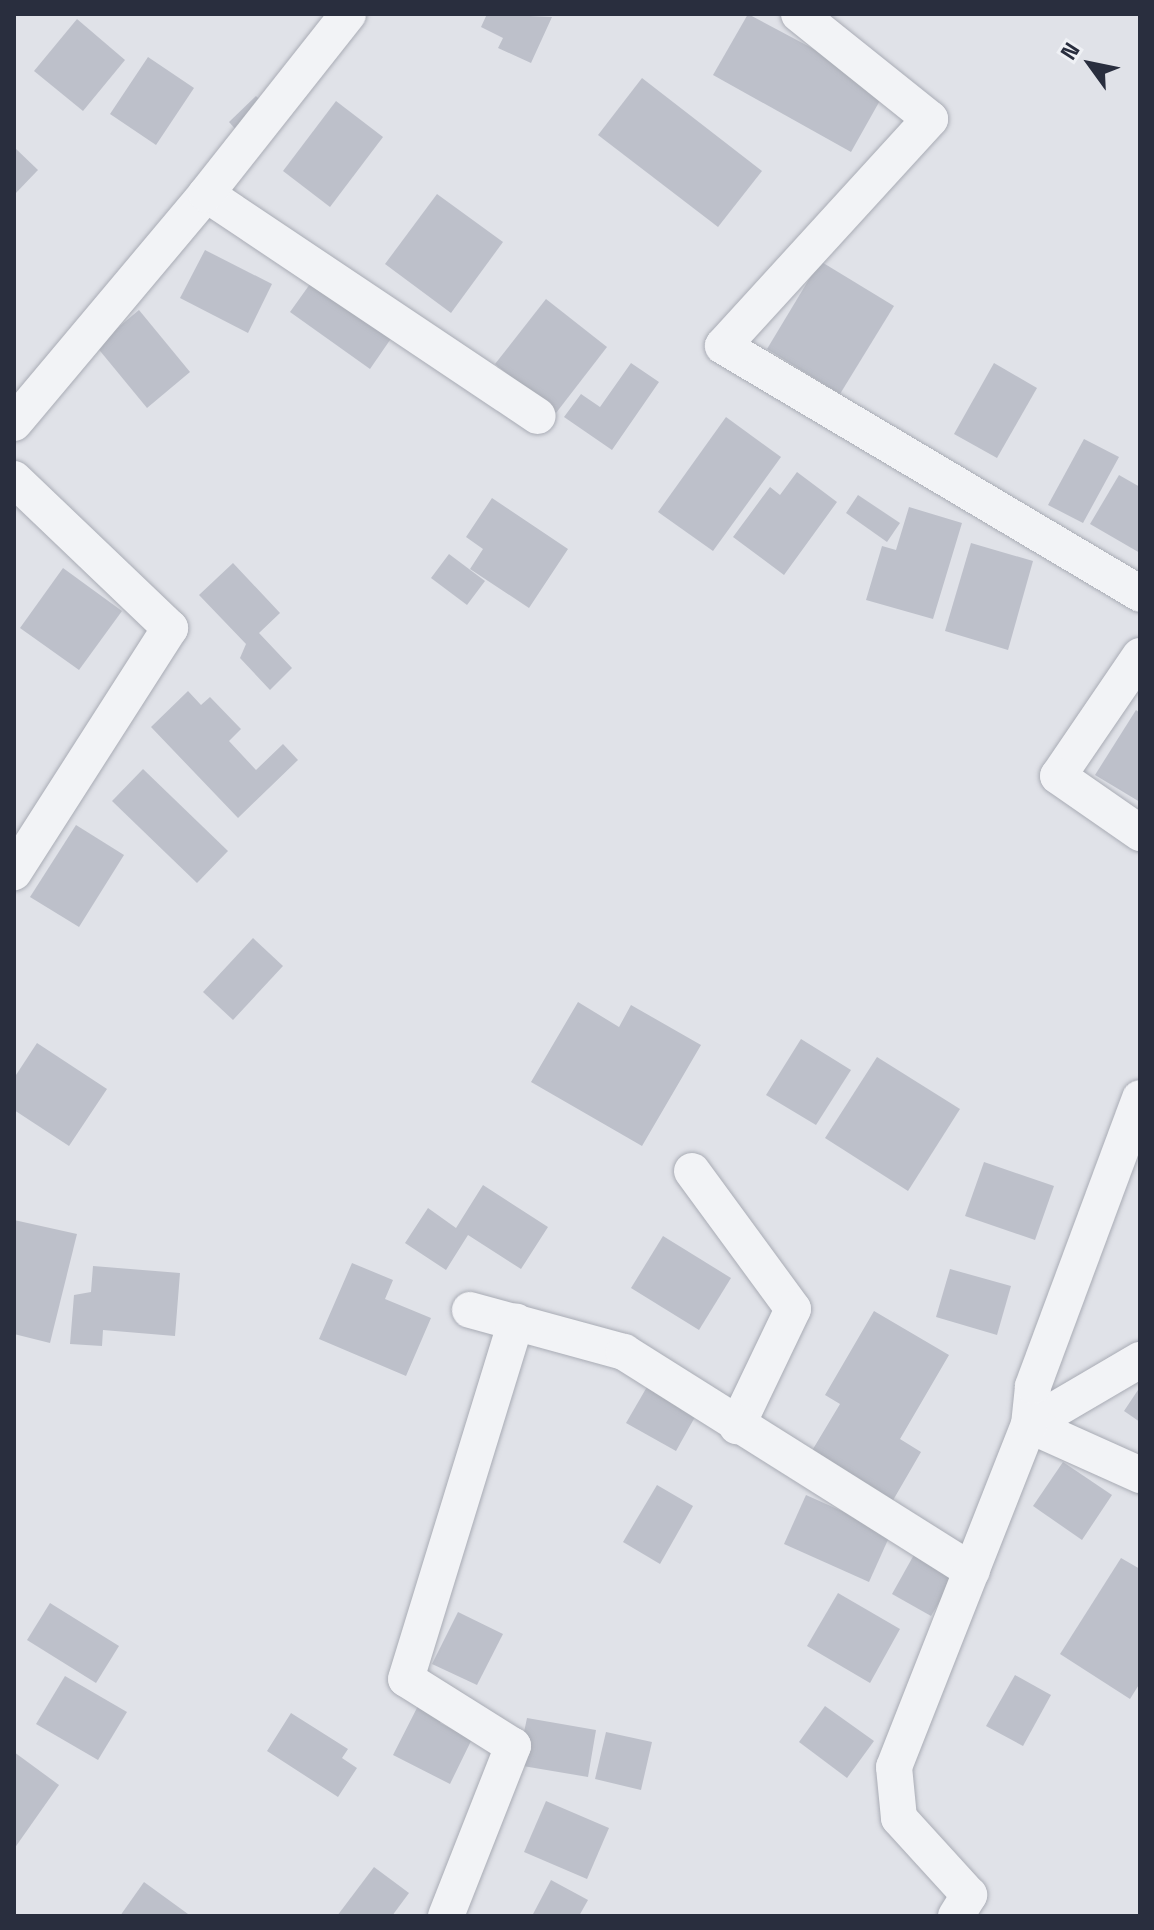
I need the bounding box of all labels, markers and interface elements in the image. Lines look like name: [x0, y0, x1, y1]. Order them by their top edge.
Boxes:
north arrow: [1050, 24, 1130, 104]
text: N: [1054, 37, 1086, 65]

